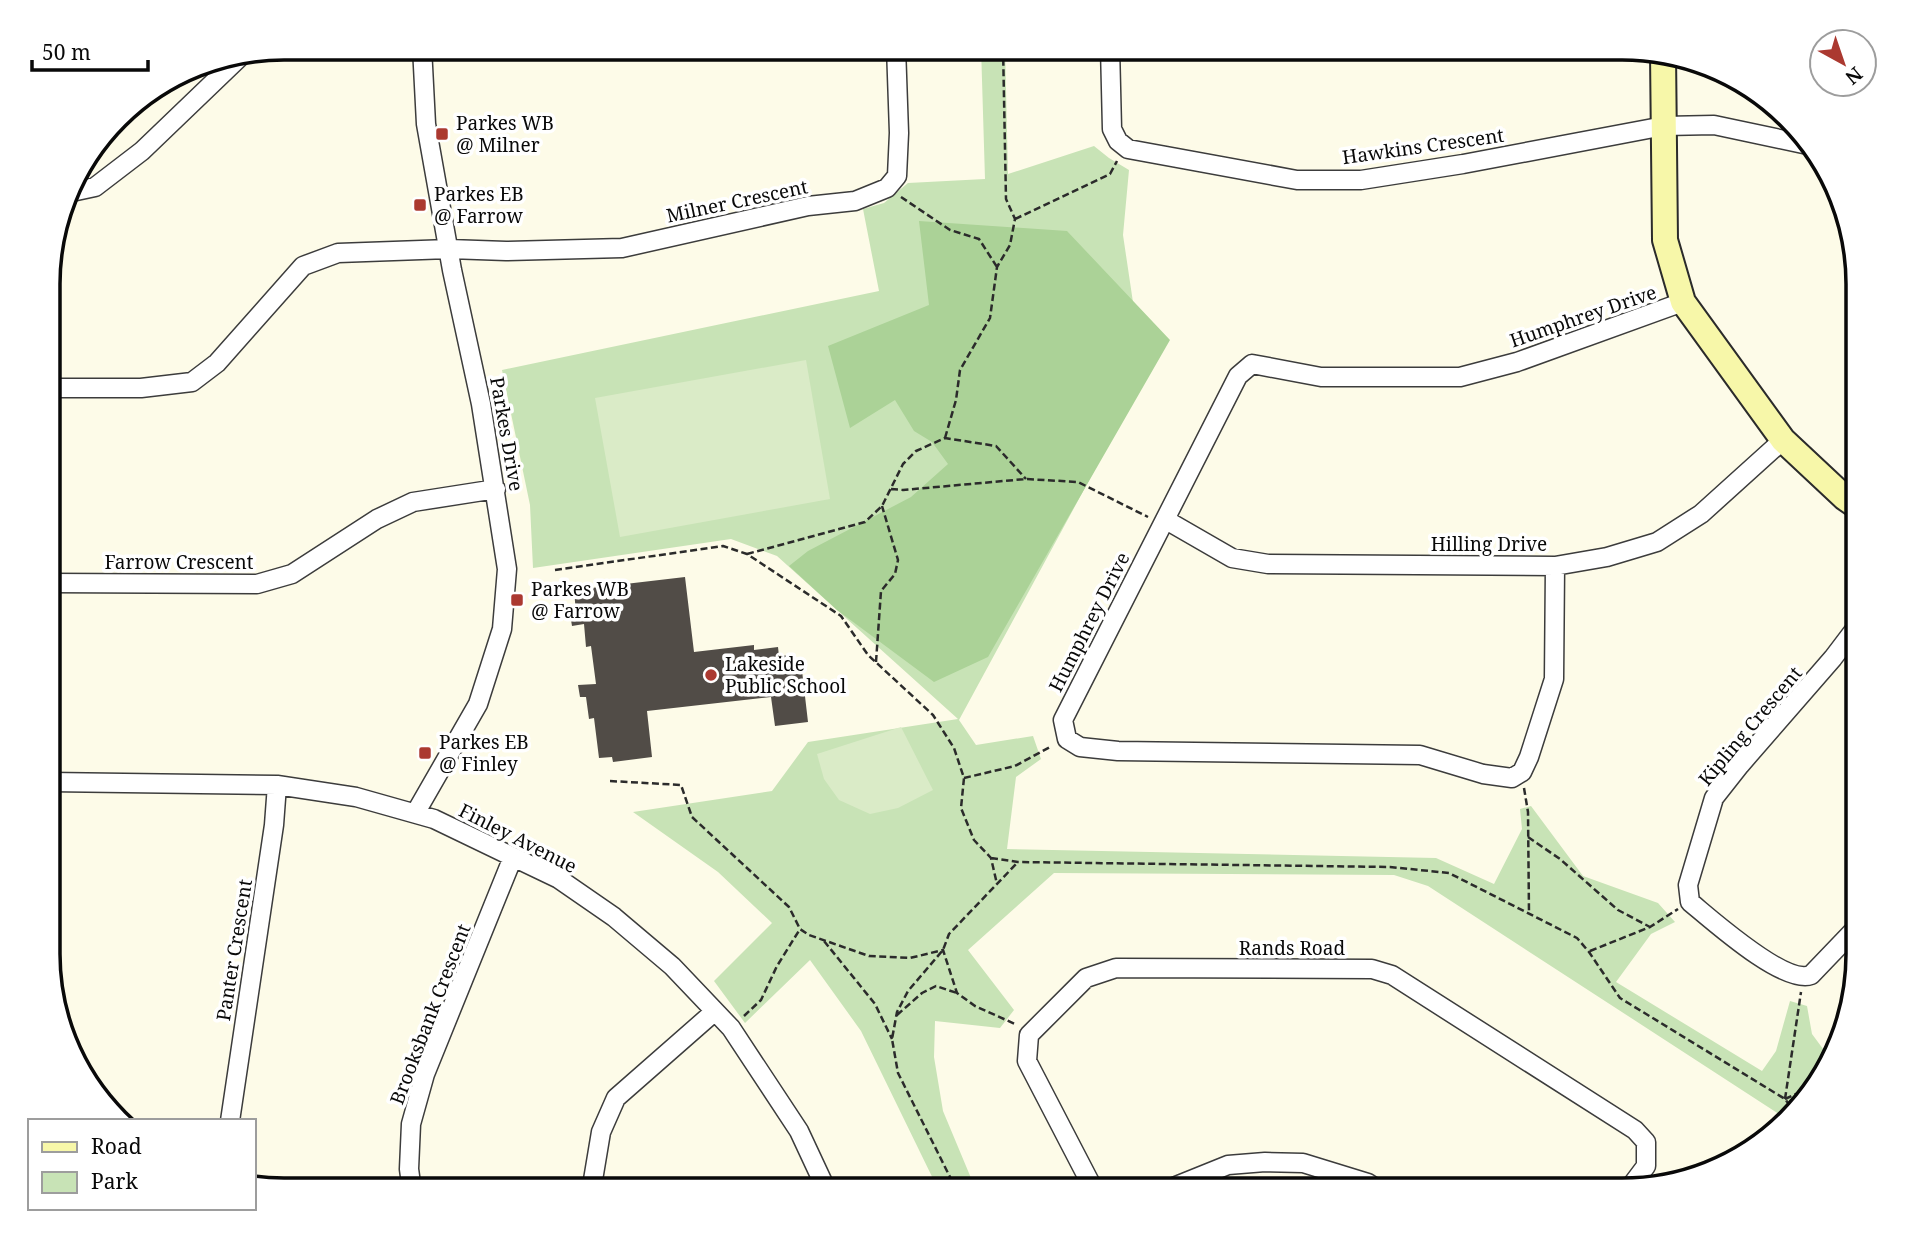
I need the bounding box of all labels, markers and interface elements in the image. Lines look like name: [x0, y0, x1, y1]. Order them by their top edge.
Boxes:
scale bar: [32, 28, 147, 72]
north arrow: [1808, 28, 1878, 98]
text: 50 m: [42, 38, 91, 66]
text: N: [1840, 61, 1868, 91]
place label: Parkes WB @ Milner: [456, 110, 554, 158]
street label: Hawkins Crescent: [1341, 122, 1506, 170]
marker: Parkes WB @ Milner: [434, 126, 450, 142]
street label: Milner Crescent: [664, 173, 810, 229]
place label: Parkes EB @ Farrow: [434, 181, 524, 229]
marker: Parkes EB @ Farrow: [412, 197, 428, 213]
street label: Humphrey Drive: [1506, 279, 1660, 353]
street label: Parkes Drive: [484, 375, 530, 493]
street label: Hilling Drive: [1431, 531, 1547, 557]
street label: Humphrey Drive: [1043, 548, 1135, 696]
street label: Farrow Crescent: [104, 549, 254, 575]
place label: Parkes WB @ Farrow: [531, 576, 629, 624]
marker: Parkes WB @ Farrow: [509, 592, 525, 608]
place label: Lakeside Public School: [725, 651, 846, 699]
street label: Kipling Crescent: [1692, 661, 1808, 791]
marker: Lakeside Public School: [703, 667, 719, 683]
place label: Parkes EB @ Finley: [439, 729, 529, 777]
marker: Parkes EB @ Finley: [417, 745, 433, 761]
street label: Finley Avenue: [455, 797, 581, 879]
street label: Panter Crescent: [210, 877, 258, 1023]
street label: Brooksbank Crescent: [384, 920, 477, 1108]
street label: Rands Road: [1239, 935, 1346, 961]
legend: [28, 1119, 256, 1210]
text: Road: [91, 1132, 142, 1160]
text: Park: [91, 1167, 138, 1195]

